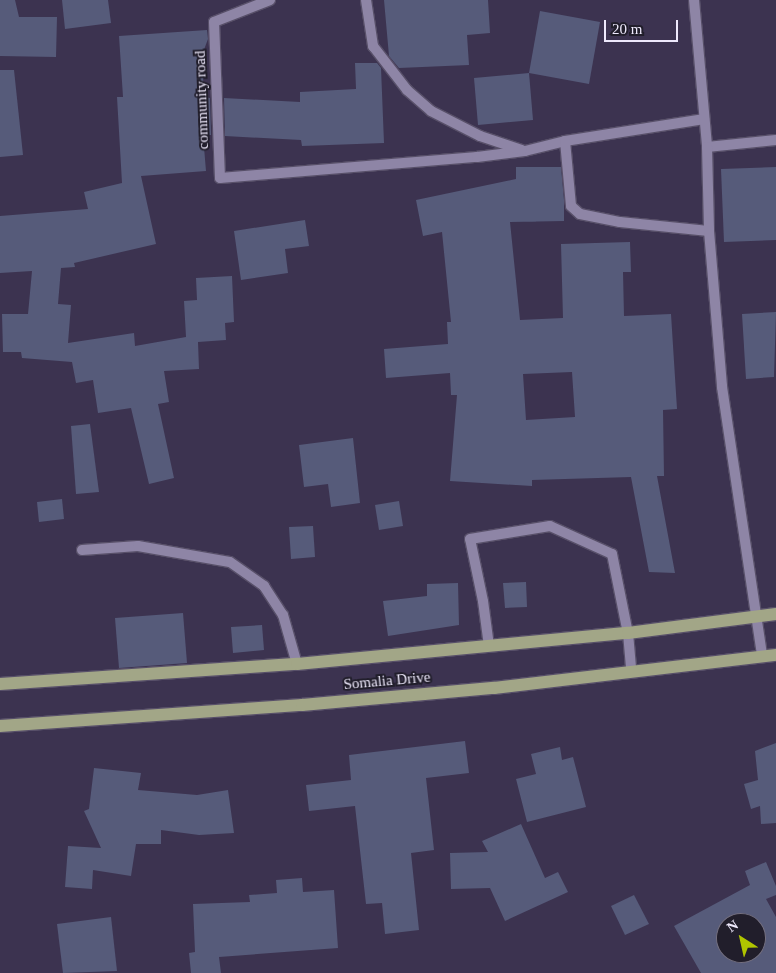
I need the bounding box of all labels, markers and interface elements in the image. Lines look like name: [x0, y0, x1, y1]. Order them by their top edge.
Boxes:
scale bar: [606, 10, 680, 42]
text: 20 m: [612, 21, 642, 37]
street label: community road: [191, 50, 213, 150]
street label: Somalia Drive: [343, 668, 431, 694]
north arrow: [716, 913, 766, 963]
text: N: [724, 917, 741, 935]

